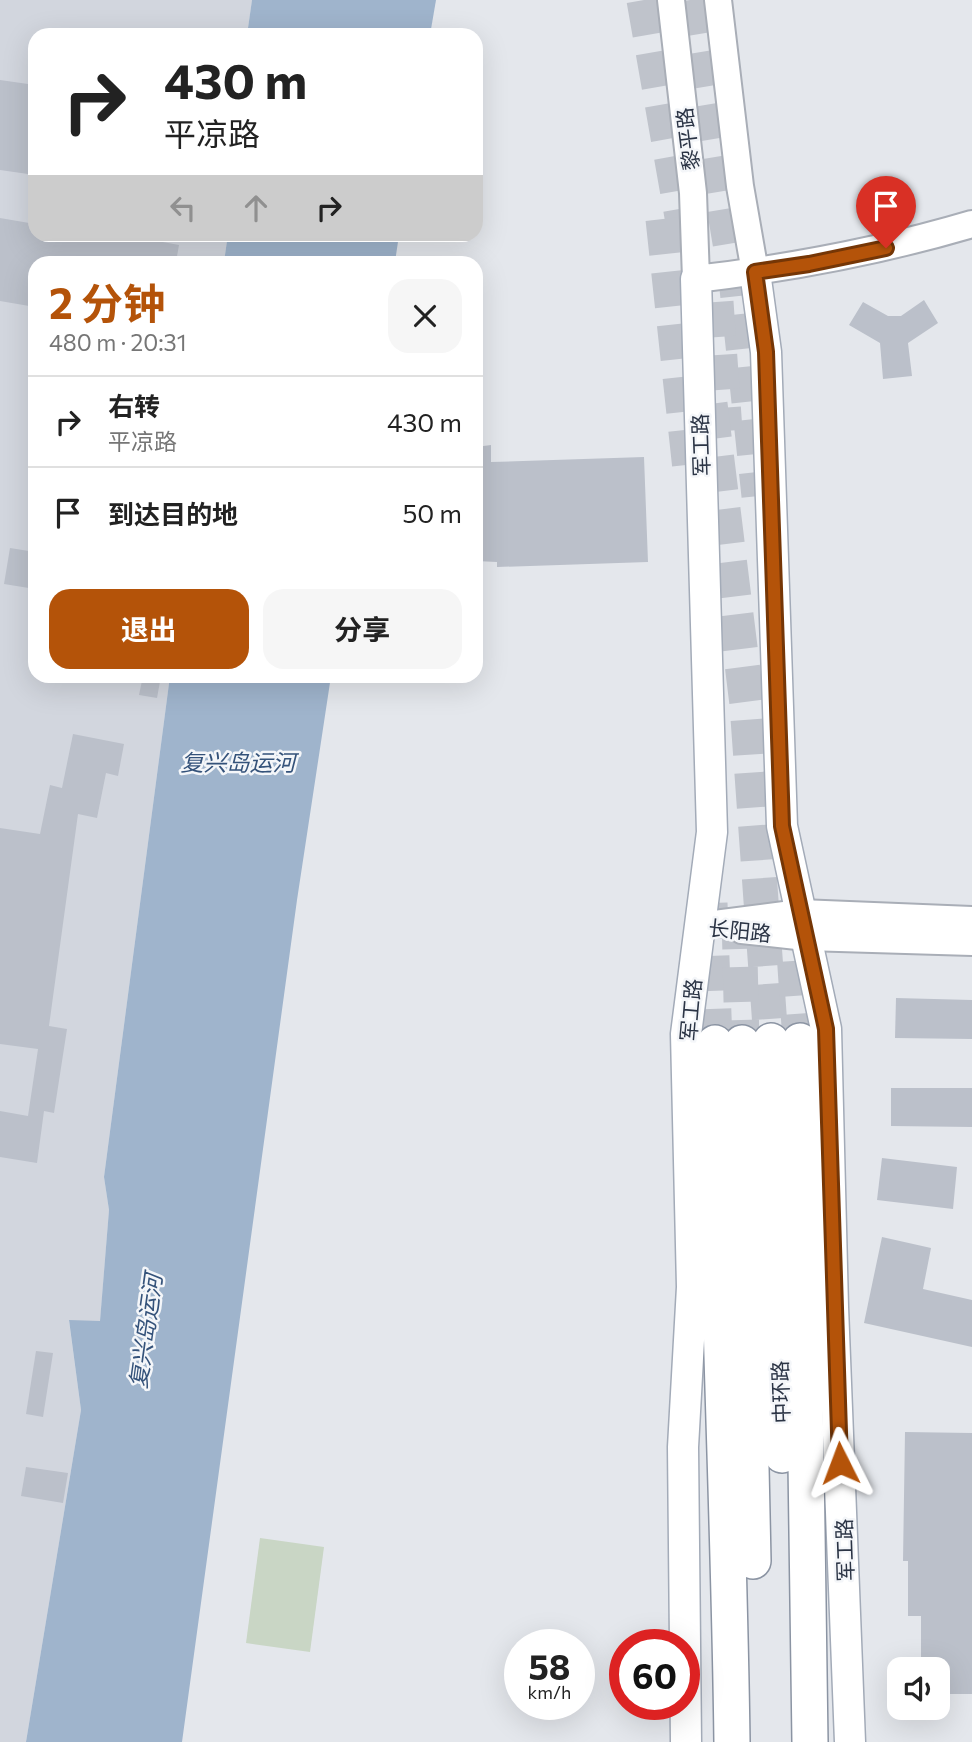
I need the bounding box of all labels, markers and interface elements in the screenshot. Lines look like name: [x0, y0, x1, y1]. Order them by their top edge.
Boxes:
text: 430 m: [164, 49, 307, 109]
icon: right: [49, 56, 140, 147]
street label: 黎平路: [671, 106, 703, 172]
text: 平凉路: [164, 113, 260, 153]
pin: [856, 176, 916, 248]
icon: arrive: [867, 187, 905, 225]
icon: left: [164, 189, 202, 227]
icon: ahead: [237, 189, 275, 227]
icon: right: [310, 189, 348, 227]
text: 2 分钟: [49, 276, 165, 328]
button: close: [388, 279, 462, 353]
text: 480 m · 20:31: [49, 328, 187, 356]
text: 右转: [108, 390, 160, 421]
icon: right: [49, 403, 87, 441]
text: 430 m: [387, 406, 462, 437]
street label: 军工路: [686, 413, 714, 477]
text: 平凉路: [108, 427, 177, 455]
icon: arrive: [49, 494, 87, 532]
text: 50 m: [402, 497, 462, 528]
text: 到达目的地: [108, 498, 238, 529]
button: 退出: [49, 589, 249, 669]
button: 分享: [263, 589, 462, 669]
water label: 复兴岛运河: [181, 748, 300, 776]
street label: 长阳路: [707, 914, 773, 946]
street label: 军工路: [675, 978, 705, 1042]
water label: 复兴岛运河: [123, 1268, 167, 1390]
street label: 中环路: [766, 1360, 794, 1424]
position arrow: [803, 1426, 877, 1500]
street label: 军工路: [830, 1518, 858, 1582]
speed limit sign: 60: [609, 1629, 700, 1720]
text: 58: [528, 1644, 571, 1687]
map controls: [887, 1657, 950, 1720]
button: sound: [887, 1657, 950, 1720]
text: km/h: [528, 1681, 571, 1703]

